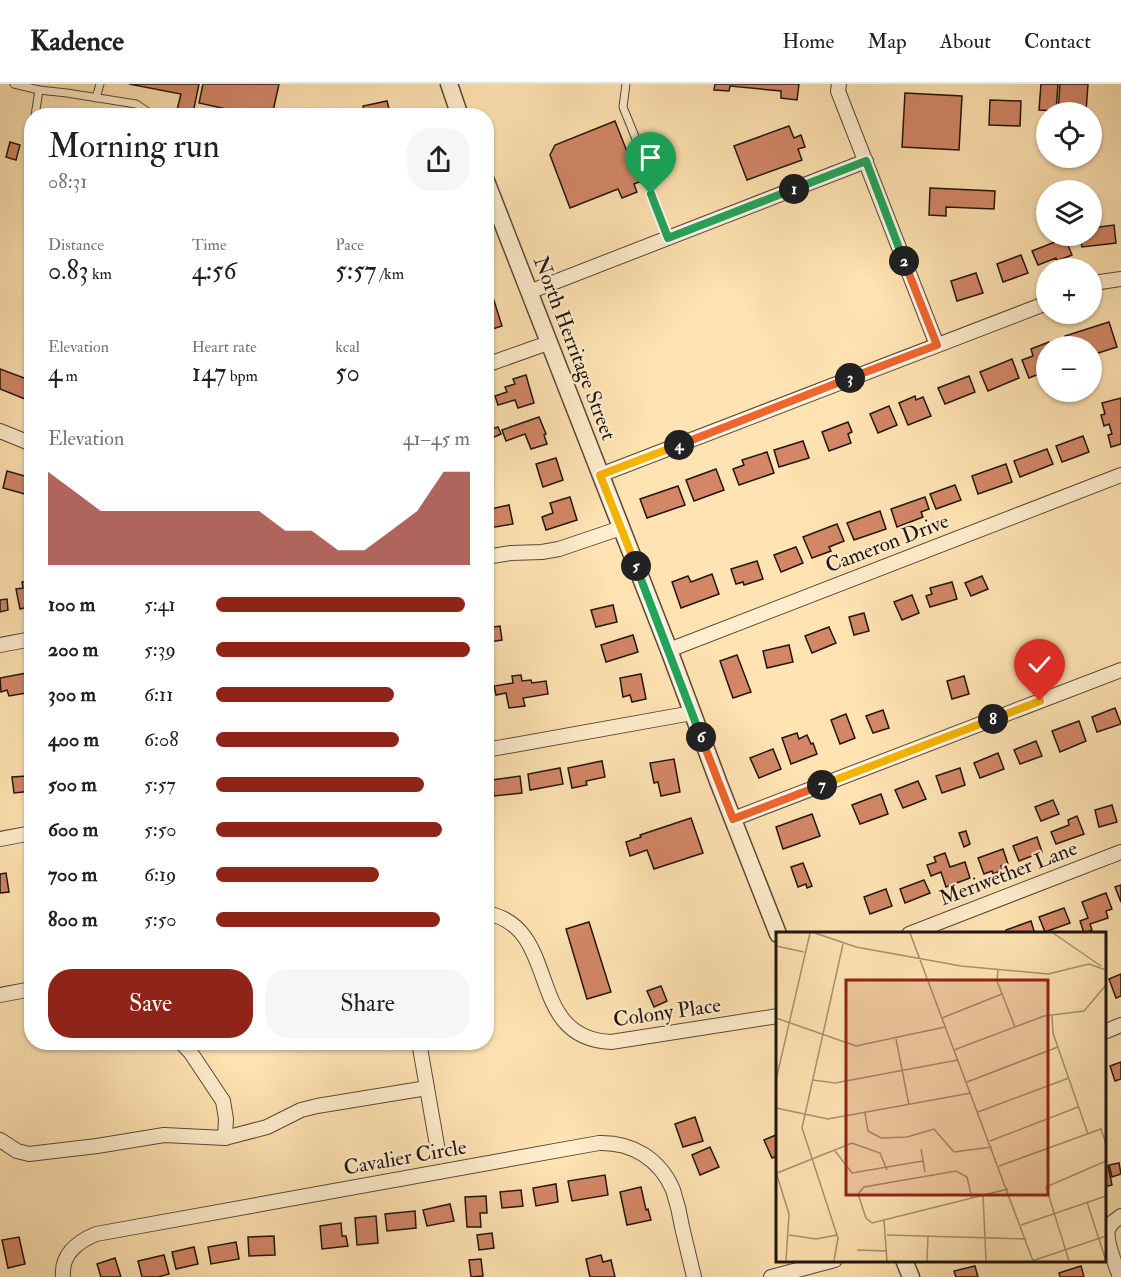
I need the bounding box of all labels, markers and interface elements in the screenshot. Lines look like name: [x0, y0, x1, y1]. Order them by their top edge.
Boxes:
text: Kadence: [30, 24, 124, 59]
text: Home: [782, 28, 834, 55]
text: Map: [867, 28, 907, 55]
text: About: [940, 28, 991, 55]
text: Contact: [1024, 28, 1091, 55]
map controls: [1036, 102, 1102, 402]
button: locate: [1036, 102, 1102, 168]
text: Morning run: [48, 126, 220, 167]
button: share: [407, 128, 470, 191]
pin: [625, 132, 676, 194]
icon: arrive: [634, 141, 667, 174]
text: 08:31: [48, 169, 87, 194]
pin: 1: [779, 174, 809, 204]
text: 1: [791, 179, 797, 199]
button: layers: [1036, 180, 1102, 246]
text: Distance: [48, 235, 104, 255]
text: Time: [192, 235, 227, 255]
text: Pace: [335, 235, 364, 255]
pin: 2: [889, 246, 919, 276]
text: 2: [900, 251, 908, 271]
street label: North Herritage Street: [527, 252, 622, 444]
text: 0.83: [48, 255, 89, 287]
text: 4:56: [192, 255, 237, 287]
text: 5:57: [335, 255, 377, 287]
button: +: [1036, 258, 1102, 324]
text: km: [89, 264, 112, 284]
text: /km: [377, 264, 404, 284]
button: −: [1036, 336, 1102, 402]
text: Elevation: [48, 337, 109, 357]
text: Heart rate: [192, 337, 257, 357]
text: kcal: [335, 337, 360, 357]
text: 4: [48, 357, 62, 389]
text: 147: [192, 357, 226, 389]
text: 50: [335, 357, 360, 389]
pin: 3: [835, 363, 865, 393]
text: m: [62, 366, 78, 386]
text: bpm: [226, 366, 258, 386]
text: 3: [847, 368, 853, 388]
text: Elevation: [48, 426, 124, 451]
text: 41–45 m: [403, 426, 470, 451]
pin: 4: [664, 430, 694, 460]
text: 4: [675, 435, 683, 455]
street label: Cameron Drive: [822, 507, 953, 579]
pin: 5: [621, 551, 651, 581]
text: 5: [632, 556, 640, 576]
text: 100 m: [48, 592, 95, 617]
text: 5:41: [144, 592, 176, 617]
text: 200 m: [48, 637, 98, 662]
text: 5:39: [144, 637, 176, 662]
pin: [1014, 639, 1065, 701]
icon: check: [1023, 648, 1056, 681]
text: 300 m: [48, 682, 96, 707]
text: 6:11: [144, 682, 173, 707]
pin: 8: [978, 704, 1008, 734]
text: 8: [989, 709, 997, 729]
pin: 6: [686, 722, 716, 752]
text: 400 m: [48, 727, 99, 752]
text: 6:08: [144, 727, 179, 752]
text: 6: [697, 727, 705, 747]
pin: 7: [807, 770, 837, 800]
text: 500 m: [48, 772, 97, 797]
text: 5:57: [144, 772, 176, 797]
text: 7: [818, 775, 826, 795]
text: 600 m: [48, 817, 98, 842]
text: 5:50: [144, 817, 177, 842]
street label: Meriwether Lane: [935, 835, 1081, 912]
text: 700 m: [48, 862, 97, 887]
text: 6:19: [144, 862, 176, 887]
text: 800 m: [48, 907, 98, 932]
text: 5:50: [144, 907, 177, 932]
inset map: [776, 932, 1106, 1262]
button: Save: [48, 969, 253, 1038]
button: Share: [265, 969, 470, 1038]
street label: Colony Place: [611, 992, 723, 1033]
street label: Cavalier Circle: [342, 1133, 469, 1182]

